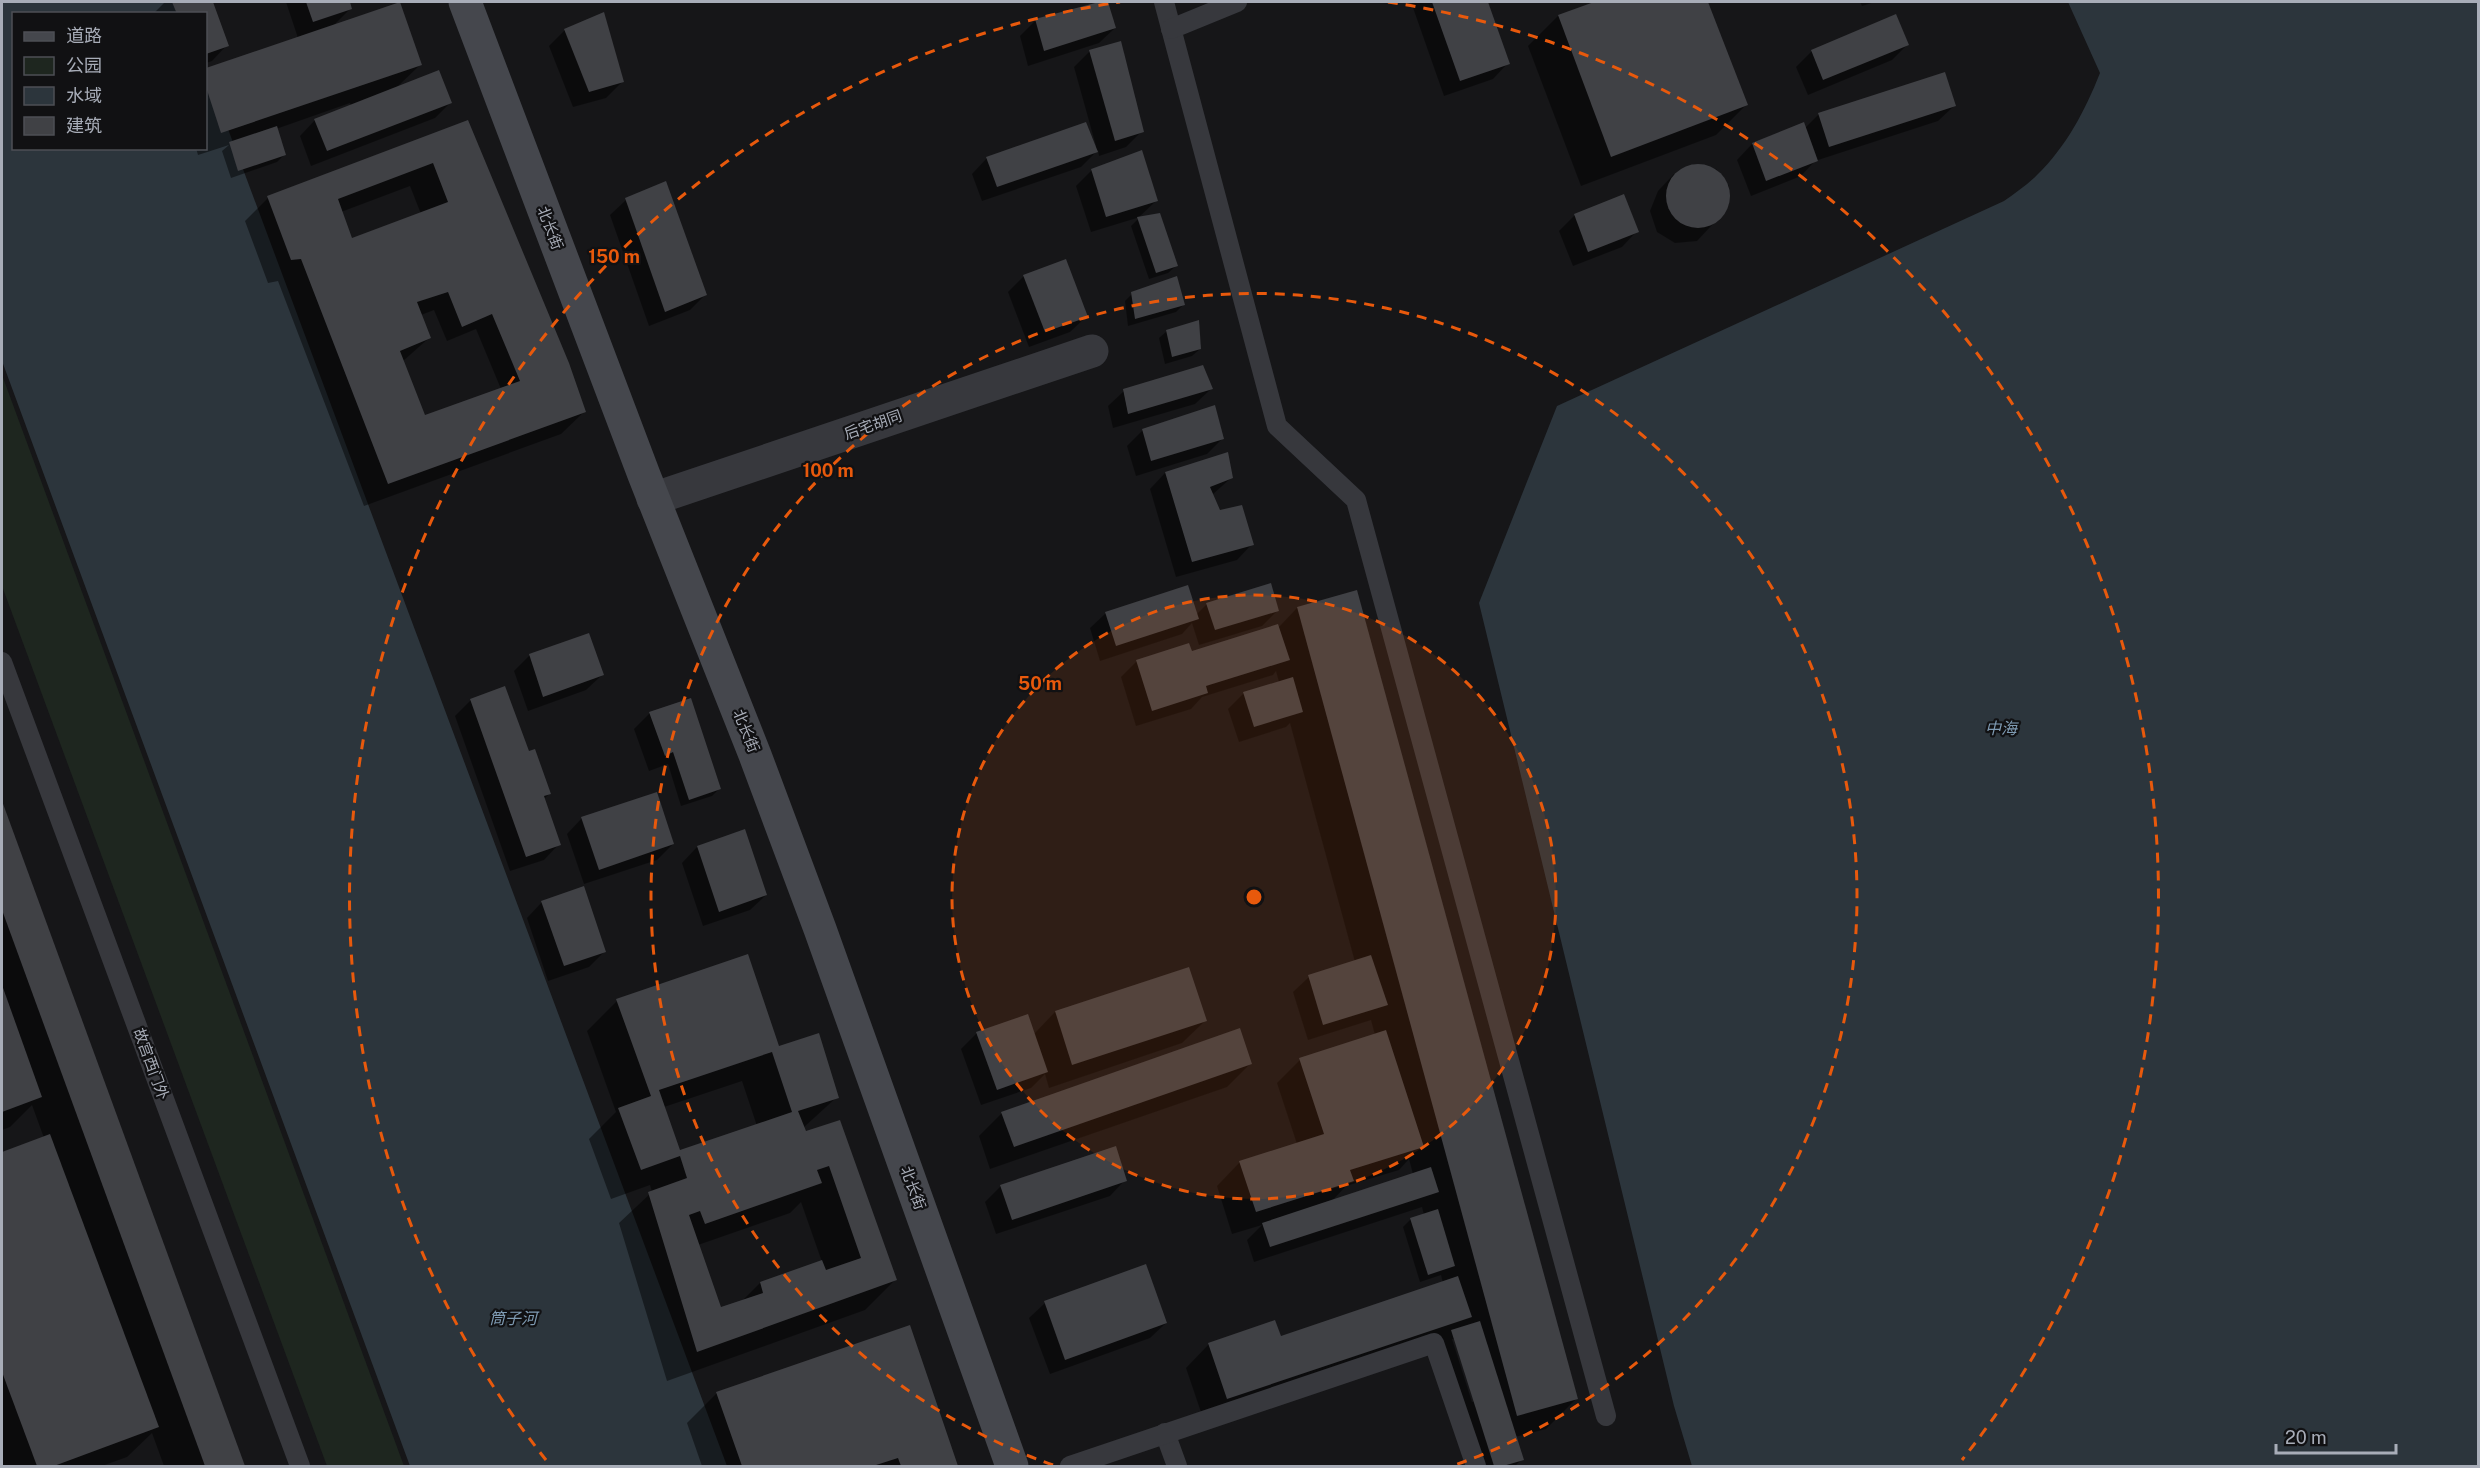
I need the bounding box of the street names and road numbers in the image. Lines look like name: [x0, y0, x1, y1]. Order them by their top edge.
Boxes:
street label: 北长街: [534, 204, 566, 252]
street label: 后宅胡同: [842, 407, 904, 442]
street label: 北长街: [730, 707, 763, 755]
street label: 故宫西门外: [131, 1026, 172, 1102]
street label: 北长街: [898, 1164, 929, 1212]

